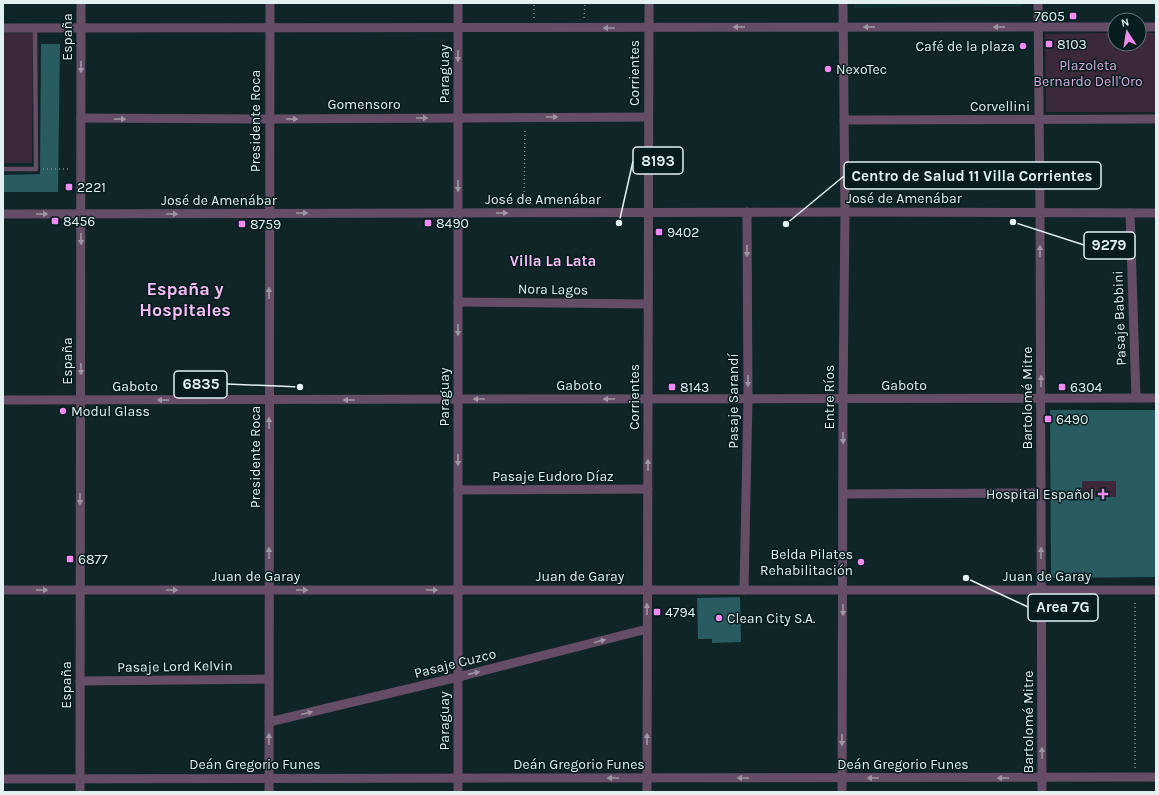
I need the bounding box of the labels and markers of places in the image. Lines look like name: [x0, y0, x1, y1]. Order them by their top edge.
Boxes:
place label: 7605: [1034, 8, 1065, 25]
marker: 7605: [1068, 11, 1078, 21]
place label: 8103: [1057, 36, 1087, 53]
place label: Café de la plaza: [915, 38, 1015, 55]
marker: 8103: [1044, 39, 1054, 49]
marker: Café de la plaza: [1018, 41, 1028, 51]
place label: NexoTec: [836, 61, 887, 78]
marker: NexoTec: [823, 64, 833, 74]
callout: 8193: [633, 147, 683, 174]
callout: Centro de Salud 11 Villa Corrientes: [844, 162, 1101, 189]
place label: 2221: [77, 179, 106, 196]
marker: 2221: [64, 182, 74, 192]
place label: 8456: [63, 213, 95, 230]
place label: 8490: [436, 215, 469, 232]
marker: 8456: [50, 216, 60, 226]
place label: 8759: [250, 216, 281, 233]
marker: 8490: [423, 218, 433, 228]
marker: 8759: [237, 219, 247, 229]
place label: 9402: [667, 224, 699, 241]
marker: 9402: [654, 227, 664, 237]
callout: 9279: [1084, 232, 1135, 259]
callout: 6835: [174, 371, 227, 398]
place label: 8143: [680, 379, 709, 396]
place label: 6304: [1070, 379, 1103, 396]
marker: 8143: [667, 382, 677, 392]
marker: 6304: [1057, 382, 1067, 392]
place label: Modul Glass: [71, 403, 150, 420]
marker: Modul Glass: [58, 406, 68, 416]
place label: 6490: [1056, 411, 1088, 428]
marker: 6490: [1043, 414, 1053, 424]
place label: Hospital Español: [986, 486, 1094, 503]
marker: Hospital Español: [1097, 488, 1109, 500]
place label: Belda Pilates Rehabilitación: [760, 546, 853, 579]
place label: 6877: [78, 551, 108, 568]
marker: 6877: [65, 554, 75, 564]
marker: Belda Pilates Rehabilitación: [856, 557, 866, 567]
callout: Area 7G: [1028, 594, 1098, 621]
place label: 4794: [665, 604, 696, 621]
marker: 4794: [652, 607, 662, 617]
place label: Clean City S.A.: [727, 610, 816, 627]
marker: Clean City S.A.: [714, 613, 724, 623]

